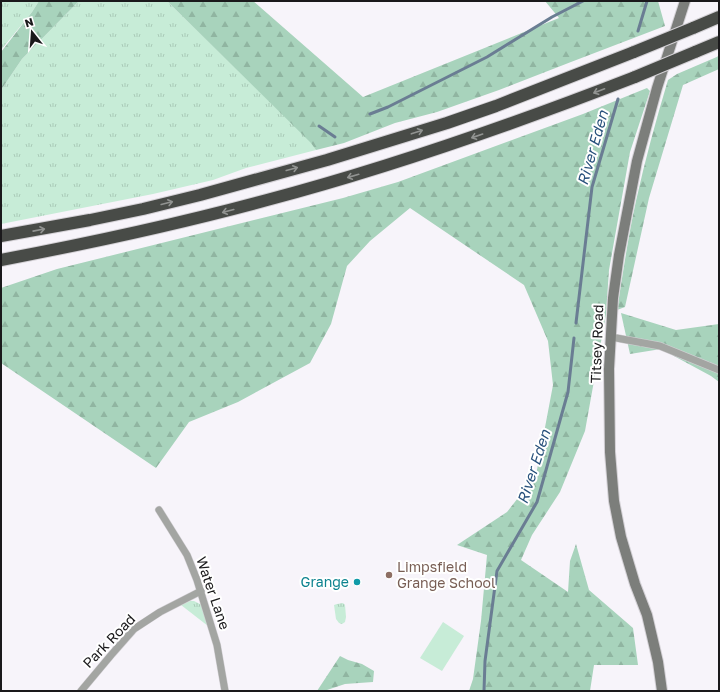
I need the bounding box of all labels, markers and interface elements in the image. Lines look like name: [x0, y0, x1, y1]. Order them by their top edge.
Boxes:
north arrow: [12, 12, 52, 52]
text: N: [23, 15, 35, 29]
one-way arrow: [593, 88, 605, 96]
water label: River Eden: [573, 108, 611, 187]
one-way arrow: [410, 128, 423, 135]
one-way arrow: [470, 133, 483, 140]
one-way arrow: [285, 165, 298, 173]
one-way arrow: [347, 173, 360, 180]
one-way arrow: [160, 199, 173, 206]
one-way arrow: [221, 207, 234, 215]
one-way arrow: [33, 225, 46, 233]
street label: Titsey Road: [587, 304, 606, 384]
water label: River Eden: [513, 427, 554, 506]
street label: Water Lane: [193, 554, 234, 632]
place label: Limpsfield Grange School: [397, 558, 495, 591]
marker: Limpsfield Grange School: [384, 570, 394, 580]
place label: Grange: [301, 573, 349, 590]
marker: Grange: [352, 577, 362, 587]
street label: Park Road: [79, 610, 138, 671]

